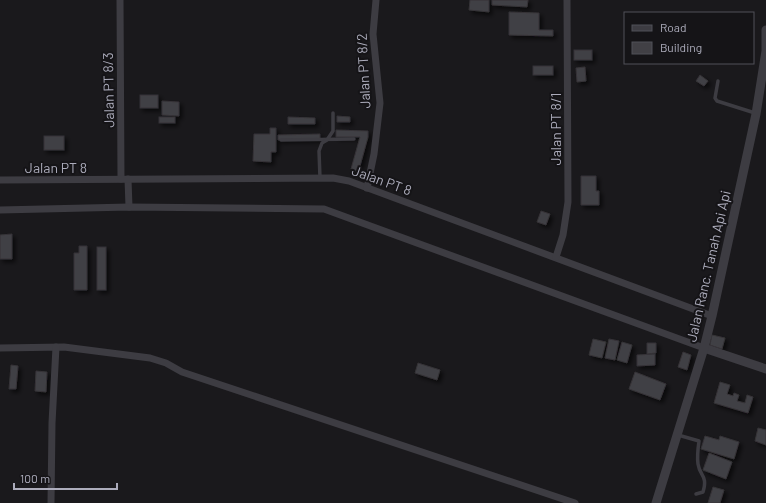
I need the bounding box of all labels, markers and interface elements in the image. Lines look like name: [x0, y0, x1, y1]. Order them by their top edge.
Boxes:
legend: [624, 12, 754, 64]
text: Road: [660, 20, 687, 34]
street label: Jalan PT 8/2: [353, 33, 373, 109]
text: Building: [660, 40, 702, 54]
street label: Jalan PT 8/3: [99, 52, 117, 128]
street label: Jalan PT 8/1: [547, 93, 564, 165]
street label: Jalan PT 8: [25, 159, 87, 176]
street label: Jalan PT 8: [350, 161, 414, 199]
street label: Jalan Ranc. Tanah Api Api: [682, 189, 734, 343]
scale bar: [14, 465, 117, 491]
text: 100 m: [20, 471, 50, 485]

